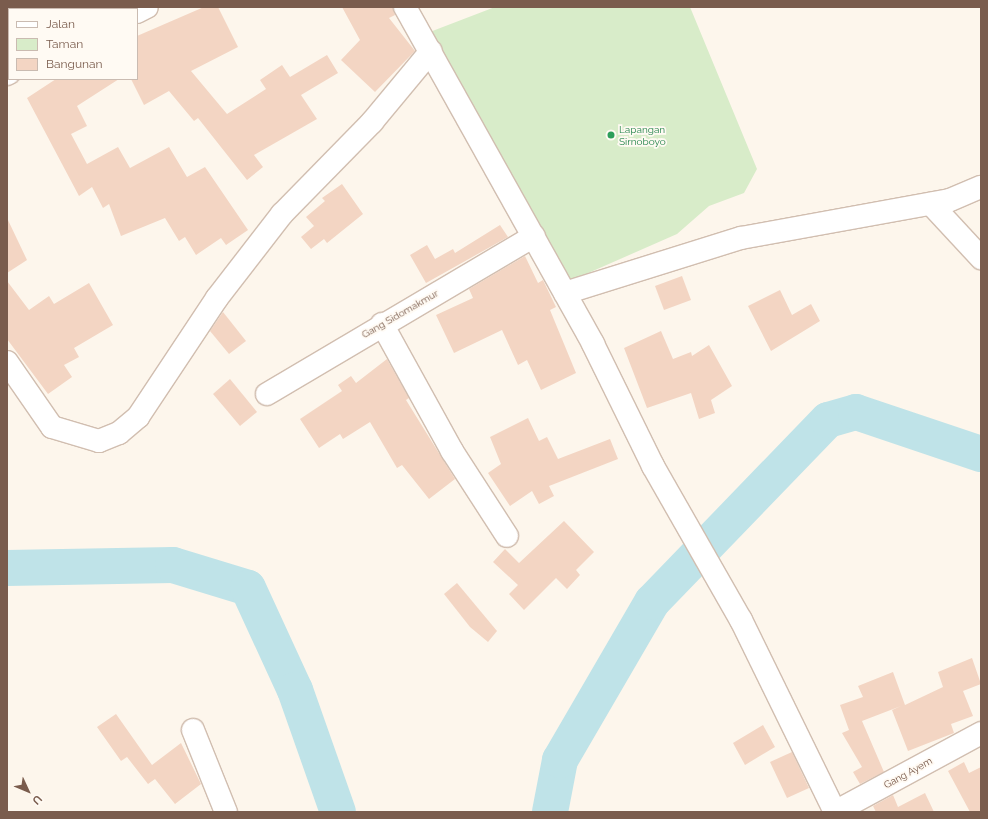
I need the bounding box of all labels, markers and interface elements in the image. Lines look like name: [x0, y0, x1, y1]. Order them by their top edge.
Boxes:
legend: [8, 8, 138, 80]
text: Jalan: [46, 17, 75, 31]
text: Taman: [46, 37, 83, 51]
text: Bangunan: [46, 57, 103, 71]
place label: Lapangan Sirnoboyo: [619, 123, 666, 146]
marker: Lapangan Sirnoboyo: [606, 130, 616, 140]
street label: Gang Sidomakmur: [360, 287, 440, 341]
street label: Gang Ayem: [882, 755, 934, 791]
north arrow: [8, 771, 48, 811]
text: U: [29, 792, 45, 807]

